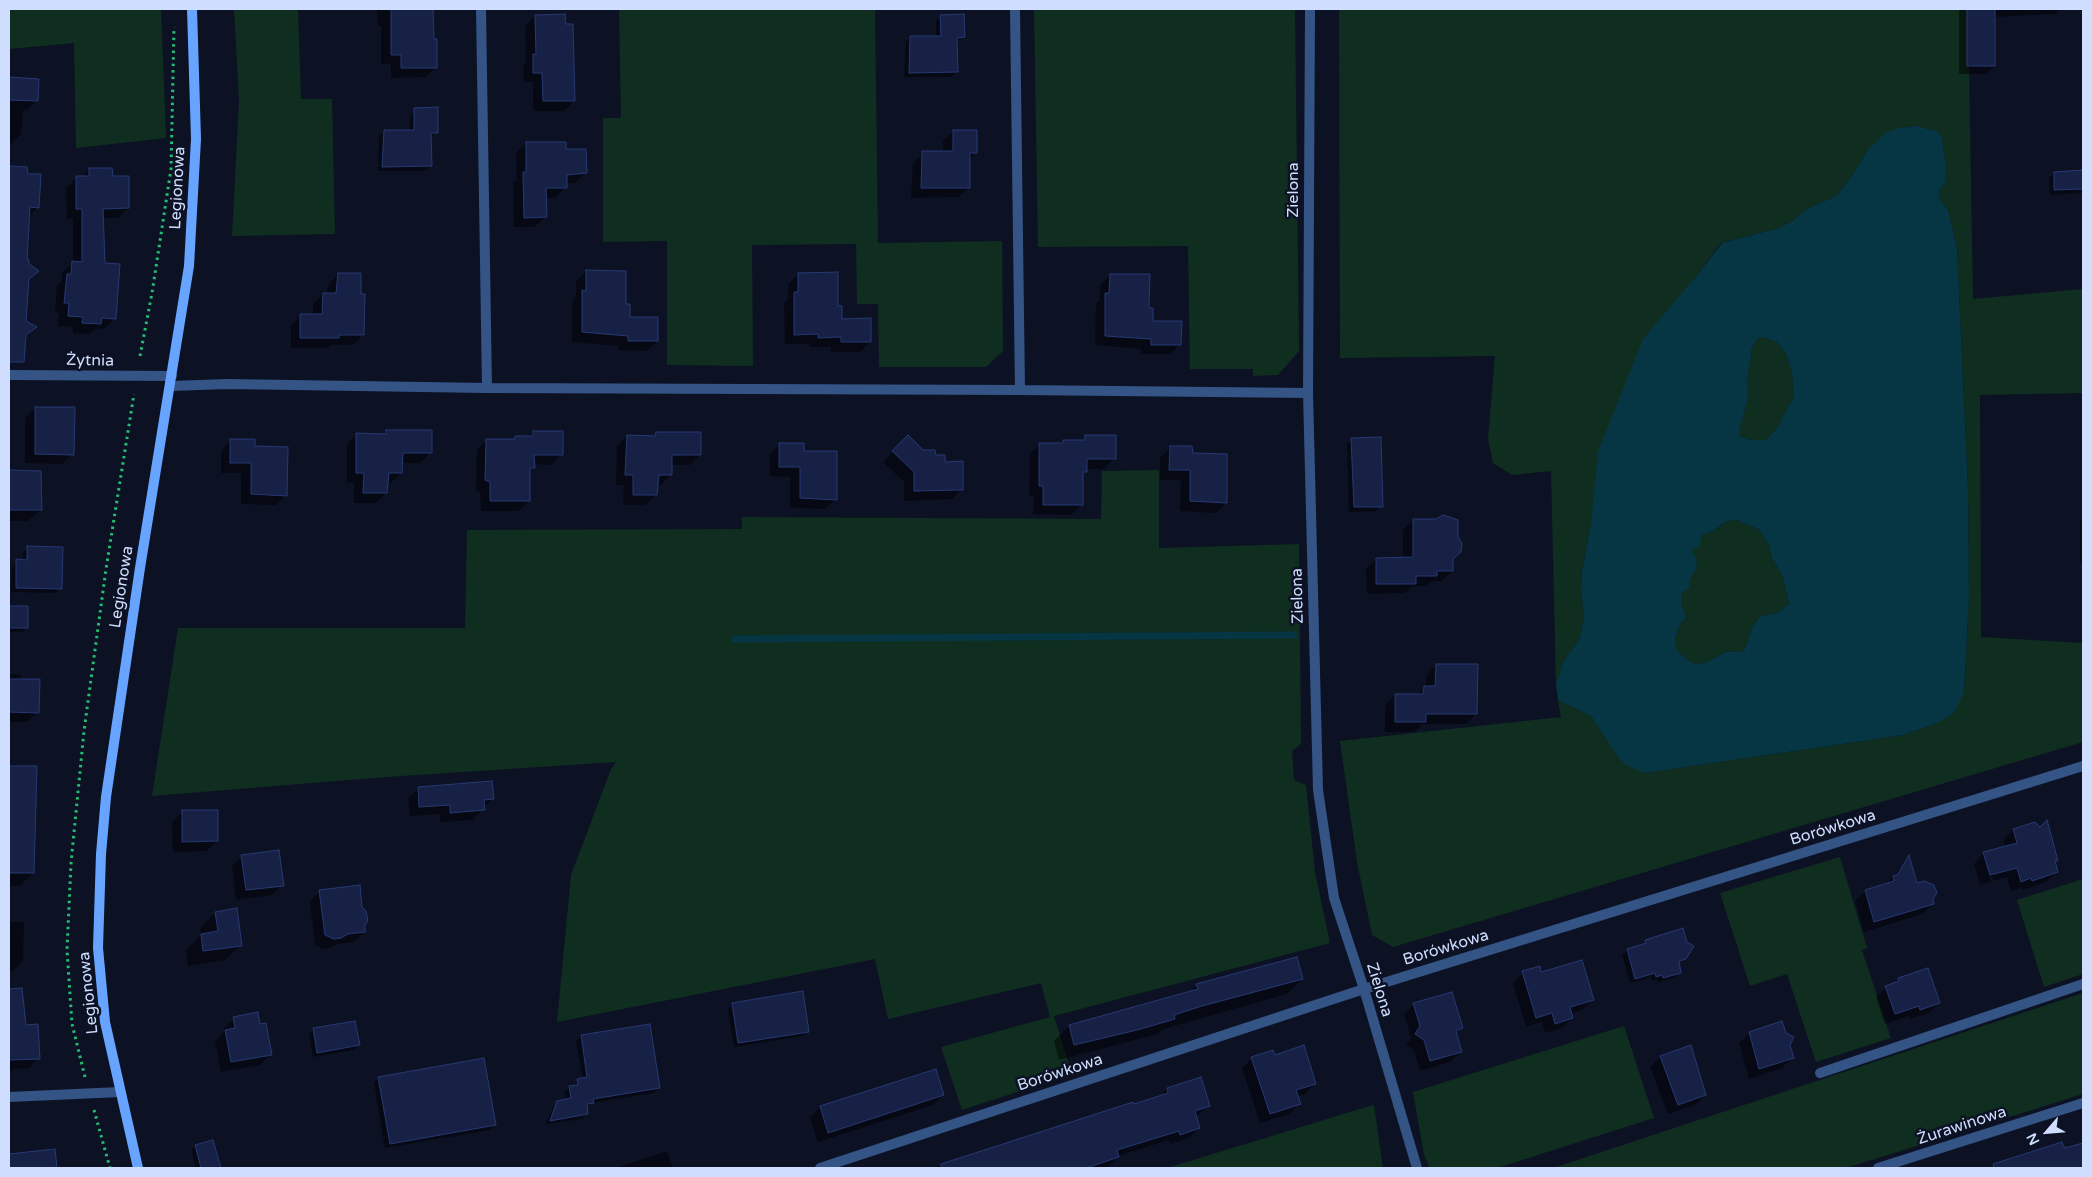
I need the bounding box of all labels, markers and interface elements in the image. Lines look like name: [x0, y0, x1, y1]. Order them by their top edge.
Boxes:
street label: Legionowa: [166, 146, 190, 230]
street label: Zielona: [1284, 162, 1304, 218]
street label: Żytnia: [66, 351, 114, 371]
street label: Legionowa: [106, 545, 138, 629]
street label: Zielona: [1288, 568, 1308, 624]
street label: Borówkowa: [1788, 806, 1878, 850]
street label: Borówkowa: [1401, 926, 1491, 970]
street label: Legionowa: [75, 951, 103, 1035]
street label: Zielona: [1362, 961, 1396, 1019]
street label: Borówkowa: [1015, 1050, 1105, 1096]
street label: Żurawinowa: [1915, 1103, 2009, 1149]
north arrow: [2022, 1107, 2072, 1157]
text: N: [2023, 1130, 2043, 1148]

